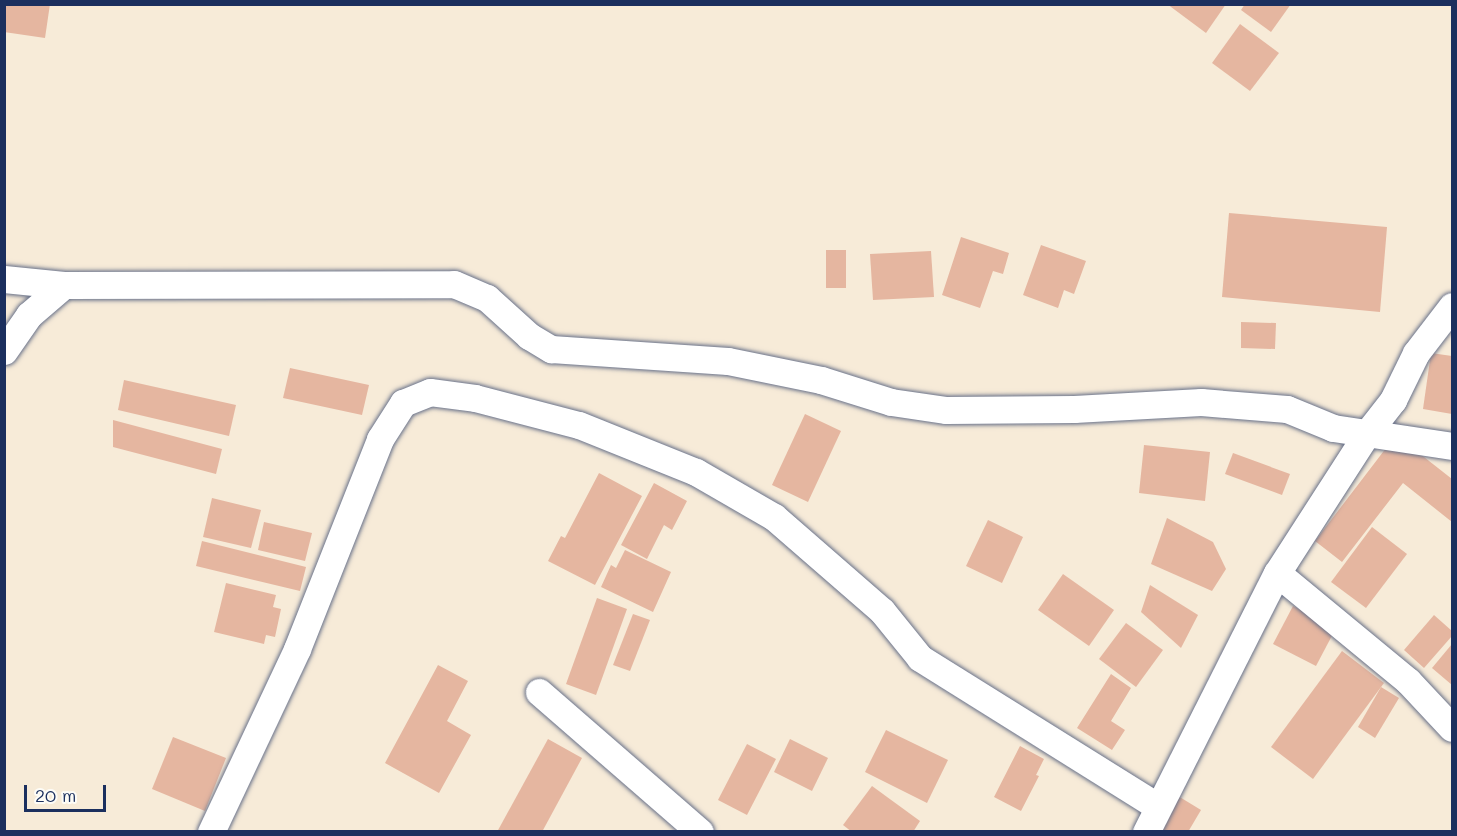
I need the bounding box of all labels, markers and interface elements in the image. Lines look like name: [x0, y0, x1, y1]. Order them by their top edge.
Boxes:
scale bar: [27, 773, 110, 811]
text: 20 m: [35, 783, 76, 807]

